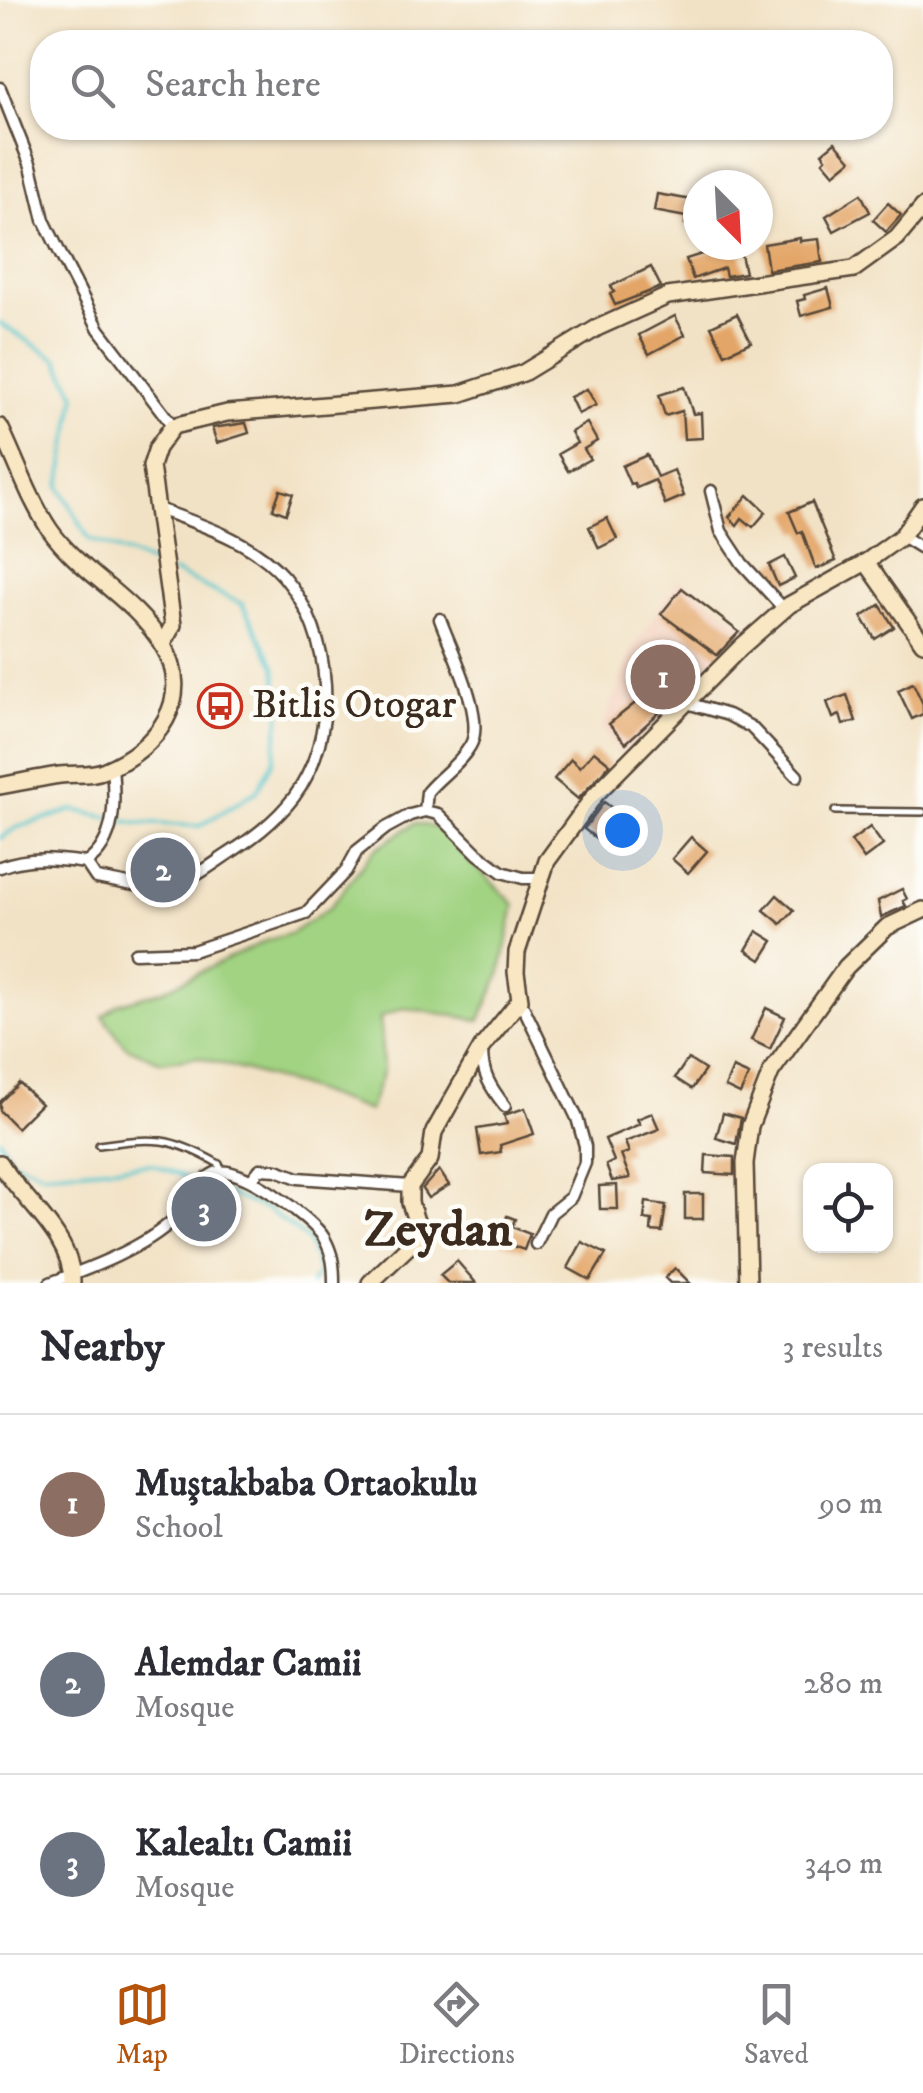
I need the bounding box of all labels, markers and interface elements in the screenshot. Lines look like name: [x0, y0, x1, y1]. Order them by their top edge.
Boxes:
search box: [30, 30, 893, 140]
icon: search: [65, 58, 120, 113]
text: Search here: [145, 61, 321, 109]
north arrow: [683, 170, 773, 260]
pin: 1: [630, 640, 696, 714]
place label: Bitlis Otogar: [252, 681, 456, 731]
bus stop icon: Bitlis Otogar: [197, 683, 243, 729]
your location: [597, 805, 648, 856]
pin: 2: [130, 832, 196, 908]
map controls: [803, 1163, 893, 1253]
button: locate: [803, 1163, 893, 1253]
pin: 3: [172, 1172, 236, 1246]
district label: Zeydan: [364, 1199, 513, 1262]
text: Nearby: [40, 1322, 164, 1374]
text: 3 results: [782, 1328, 883, 1368]
text: Muştakbaba Ortaokulu: [135, 1460, 478, 1508]
text: 1: [67, 1484, 78, 1524]
text: 90 m: [819, 1484, 883, 1524]
text: School: [135, 1508, 223, 1548]
text: Alemdar Camii: [135, 1640, 362, 1688]
text: 2: [65, 1664, 80, 1704]
text: 280 m: [803, 1664, 883, 1704]
text: Mosque: [135, 1688, 235, 1728]
text: Kalealtı Camii: [135, 1820, 352, 1868]
text: 3: [67, 1844, 78, 1884]
text: 340 m: [805, 1844, 883, 1884]
text: Mosque: [135, 1868, 235, 1908]
tab: Map: [115, 1977, 170, 2072]
tab: Directions: [399, 1977, 515, 2072]
tab: Saved: [744, 1977, 808, 2072]

